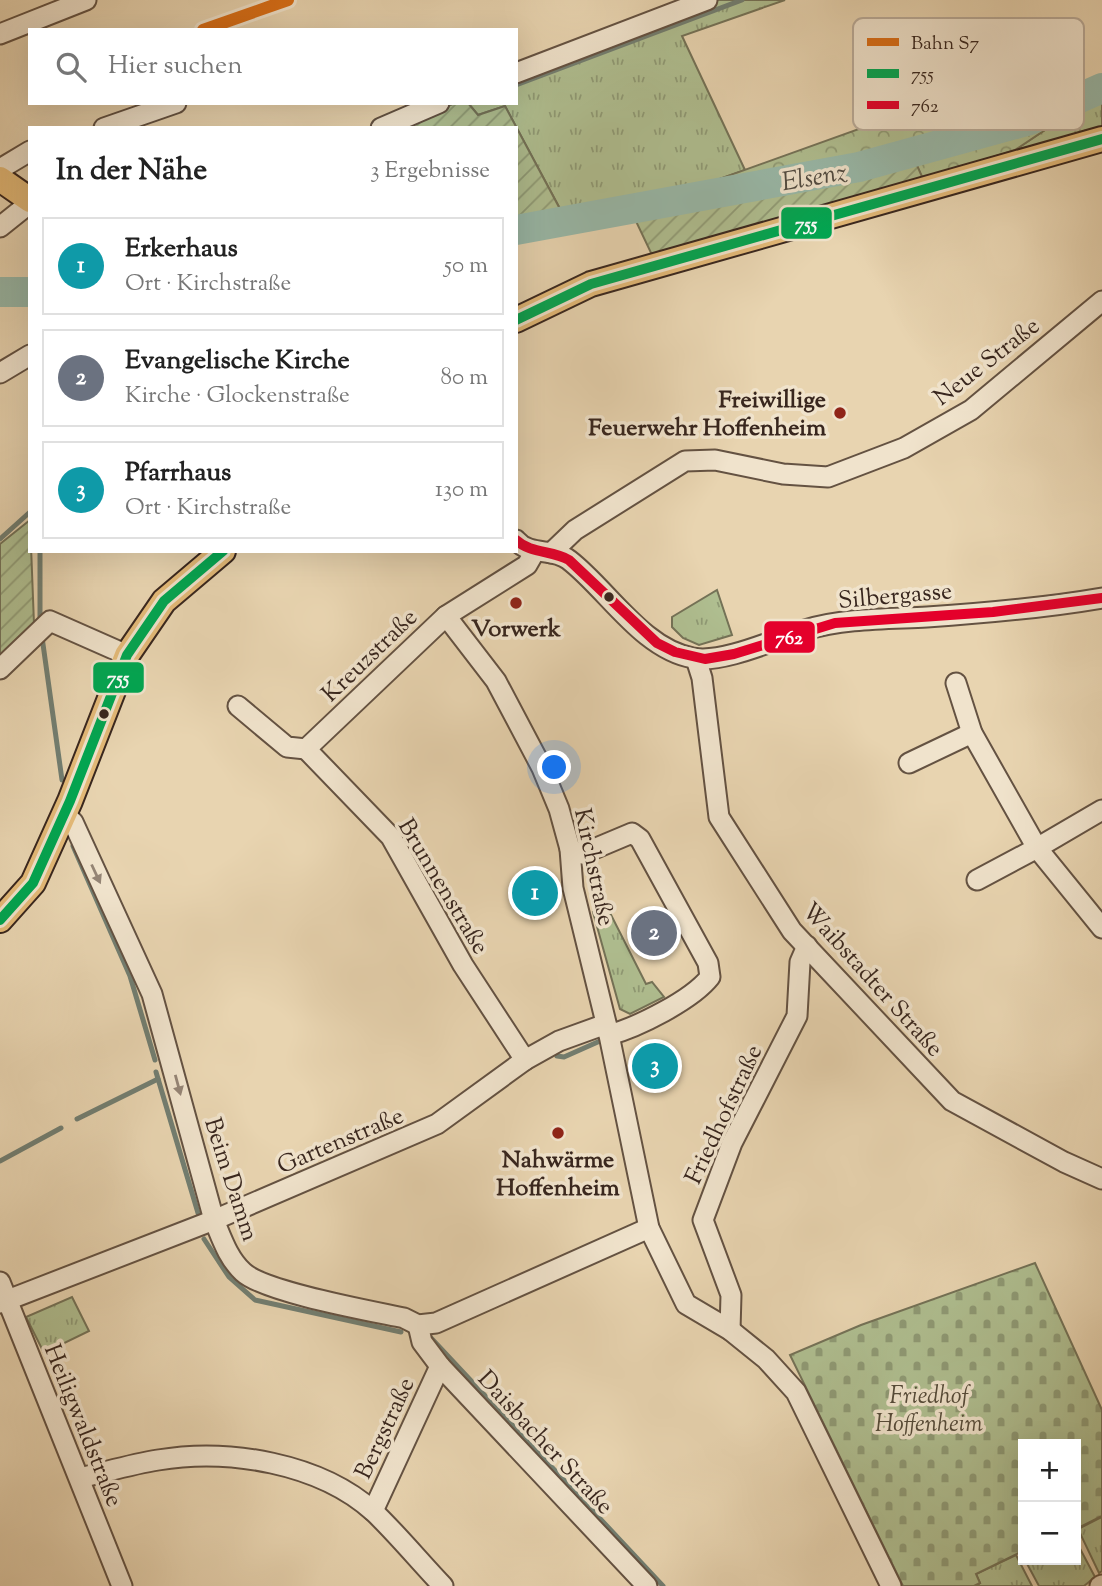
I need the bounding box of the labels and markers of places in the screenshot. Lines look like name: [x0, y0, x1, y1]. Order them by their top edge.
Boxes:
place label: Freiwillige Feuerwehr Hoffenheim: [588, 384, 826, 446]
marker: Freiwillige Feuerwehr Hoffenheim: [832, 405, 848, 421]
unlabelled marker: [602, 590, 616, 604]
marker: Vorwerk: [508, 595, 524, 611]
place label: Vorwerk: [471, 613, 562, 647]
unlabelled marker: [97, 707, 111, 721]
pin: 1: [512, 867, 558, 919]
pin: 2: [631, 907, 677, 959]
pin: 3: [632, 1040, 678, 1092]
marker: Nahwärme Hoffenheim: [550, 1125, 566, 1141]
place label: Nahwärme Hoffenheim: [496, 1144, 620, 1206]

